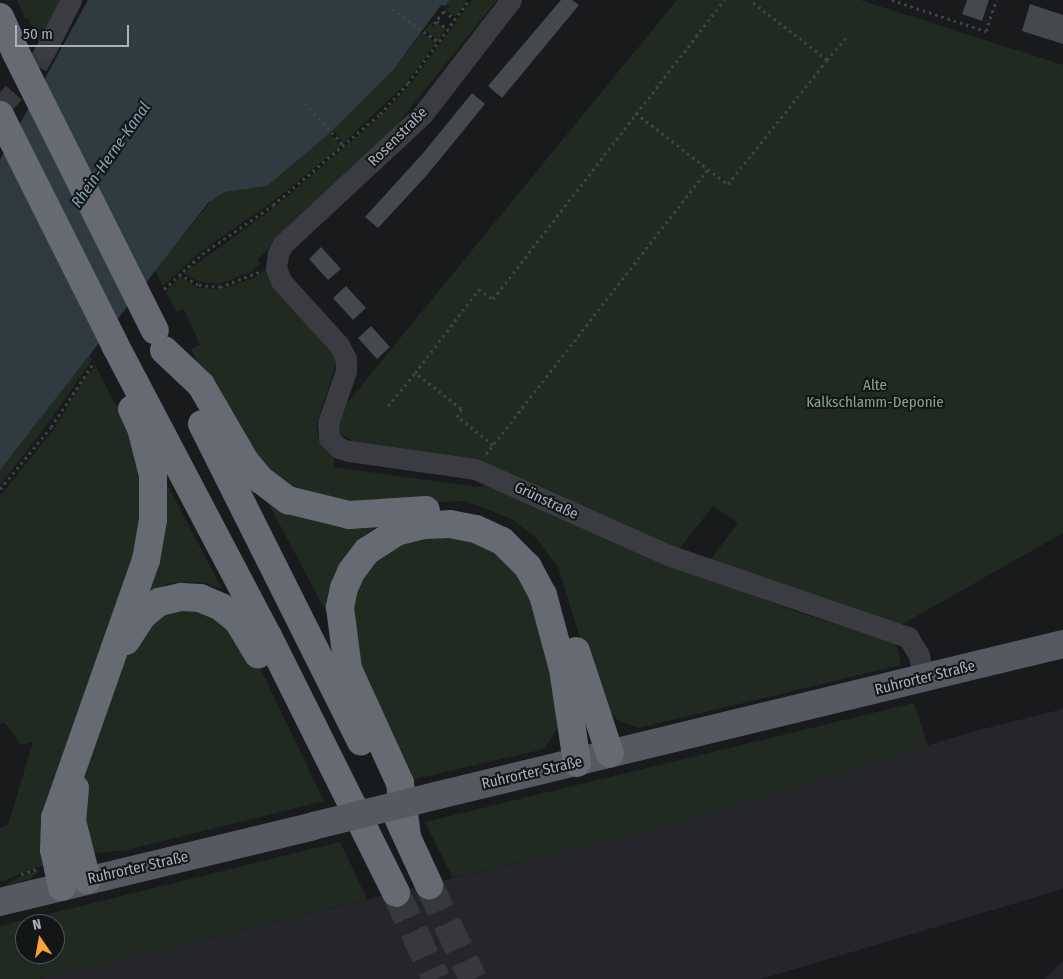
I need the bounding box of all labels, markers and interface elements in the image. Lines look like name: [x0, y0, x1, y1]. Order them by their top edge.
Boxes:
scale bar: [18, 15, 131, 47]
text: 50 m: [23, 25, 53, 43]
water label: Rhein-Herne-Kanal: [67, 98, 155, 212]
street label: Rosenstraße: [365, 104, 431, 170]
park label: Alte Kalkschlamm-Deponie: [806, 376, 944, 411]
street label: Grünstraße: [511, 478, 581, 524]
street label: Ruhrorter Straße: [873, 657, 977, 699]
street label: Ruhrorter Straße: [480, 753, 584, 793]
street label: Ruhrorter Straße: [86, 848, 190, 888]
north arrow: [15, 914, 65, 964]
text: N: [31, 916, 43, 934]

